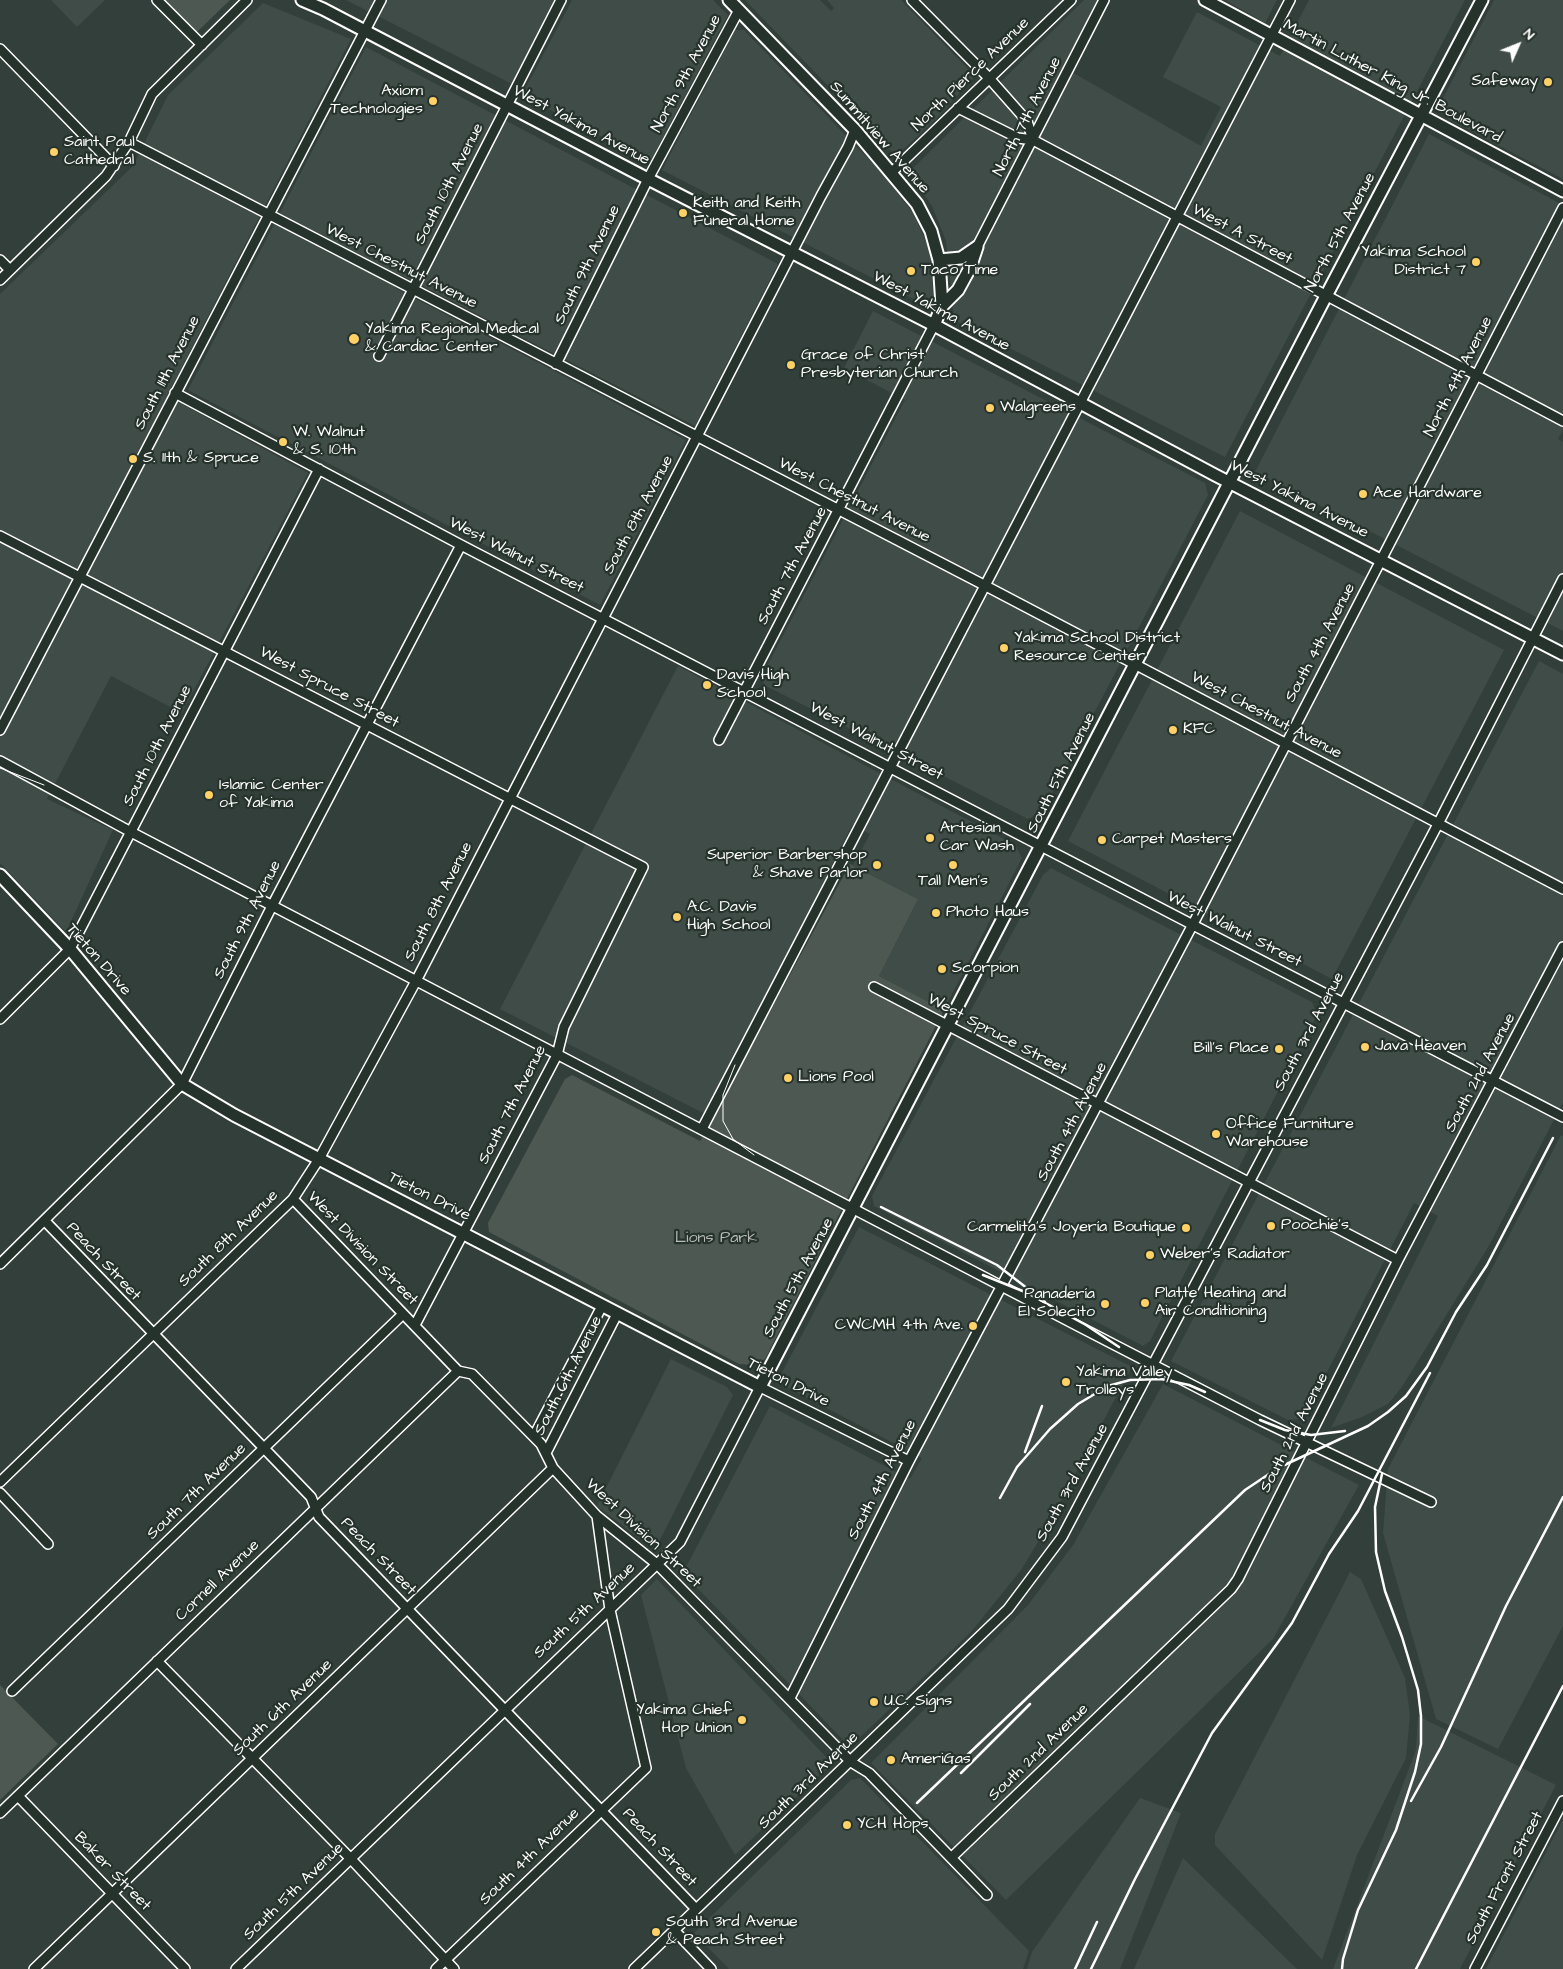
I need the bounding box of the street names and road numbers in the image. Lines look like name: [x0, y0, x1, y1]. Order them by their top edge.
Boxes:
street label: North 9th Avenue: [648, 12, 726, 136]
street label: North Pierce Avenue: [908, 14, 1034, 136]
street label: Martin Luther King Jr. Boulevard: [1279, 16, 1505, 148]
street label: North 7th Avenue: [990, 54, 1066, 180]
street label: Summitview Avenue: [825, 78, 933, 198]
street label: West Yakima Avenue: [509, 82, 653, 170]
street label: South 10th Avenue: [411, 120, 489, 248]
street label: North 5th Avenue: [1301, 170, 1381, 296]
street label: West A Street: [1189, 201, 1295, 269]
street label: South 9th Avenue: [551, 202, 625, 328]
street label: West Chestnut Avenue: [322, 220, 480, 314]
street label: West Yakima Avenue: [869, 268, 1013, 356]
street label: South 11th Avenue: [131, 313, 205, 433]
street label: North 4th Avenue: [1420, 314, 1498, 440]
street label: South 8th Avenue: [600, 453, 678, 577]
street label: West Chestnut Avenue: [775, 454, 933, 548]
street label: West Yakima Avenue: [1227, 457, 1371, 543]
street label: South 7th Avenue: [754, 504, 832, 628]
street label: West Walnut Street: [445, 514, 587, 598]
street label: South 4th Avenue: [1282, 580, 1360, 706]
street label: West Spruce Street: [256, 643, 402, 733]
street label: West Chestnut Avenue: [1187, 668, 1345, 764]
street label: South 10th Avenue: [119, 682, 197, 810]
street label: West Walnut Street: [806, 699, 946, 785]
street label: South 5th Avenue: [1023, 710, 1101, 836]
street label: South 8th Avenue: [401, 839, 477, 965]
street label: South 9th Avenue: [210, 858, 286, 982]
street label: West Walnut Street: [1163, 888, 1305, 972]
street label: Tieton Drive: [61, 920, 135, 1000]
street label: South 3rd Avenue: [1271, 969, 1349, 1095]
street label: West Spruce Street: [924, 990, 1070, 1080]
street label: South 2nd Avenue: [1442, 1010, 1520, 1136]
street label: South 7th Avenue: [475, 1042, 551, 1168]
street label: South 4th Avenue: [1034, 1059, 1112, 1185]
street label: Tieton Drive: [385, 1168, 473, 1226]
street label: South 8th Avenue: [175, 1186, 283, 1292]
street label: West Division Street: [303, 1188, 421, 1310]
street label: South 5th Avenue: [759, 1215, 839, 1341]
street label: Peach Street: [62, 1219, 144, 1305]
street label: South 6th Avenue: [531, 1313, 607, 1439]
street label: Tieton Drive: [744, 1354, 832, 1412]
street label: South 2nd Avenue: [1256, 1370, 1334, 1496]
street label: South 4th Avenue: [845, 1417, 921, 1543]
street label: South 3rd Avenue: [1033, 1421, 1113, 1545]
street label: South 7th Avenue: [143, 1440, 251, 1544]
street label: West Division Street: [581, 1475, 705, 1593]
street label: Peach Street: [336, 1514, 420, 1600]
street label: Cornell Avenue: [172, 1536, 264, 1626]
street label: South 5th Avenue: [530, 1559, 640, 1663]
street label: South 6th Avenue: [229, 1656, 337, 1760]
street label: South 2nd Avenue: [985, 1700, 1093, 1806]
street label: South 3rd Avenue: [755, 1728, 863, 1834]
street label: South 4th Avenue: [476, 1804, 584, 1910]
street label: Peach Street: [618, 1805, 700, 1891]
street label: South Front Street: [1462, 1808, 1548, 1948]
street label: Baker Street: [69, 1828, 155, 1916]
street label: South 5th Avenue: [240, 1839, 348, 1945]

